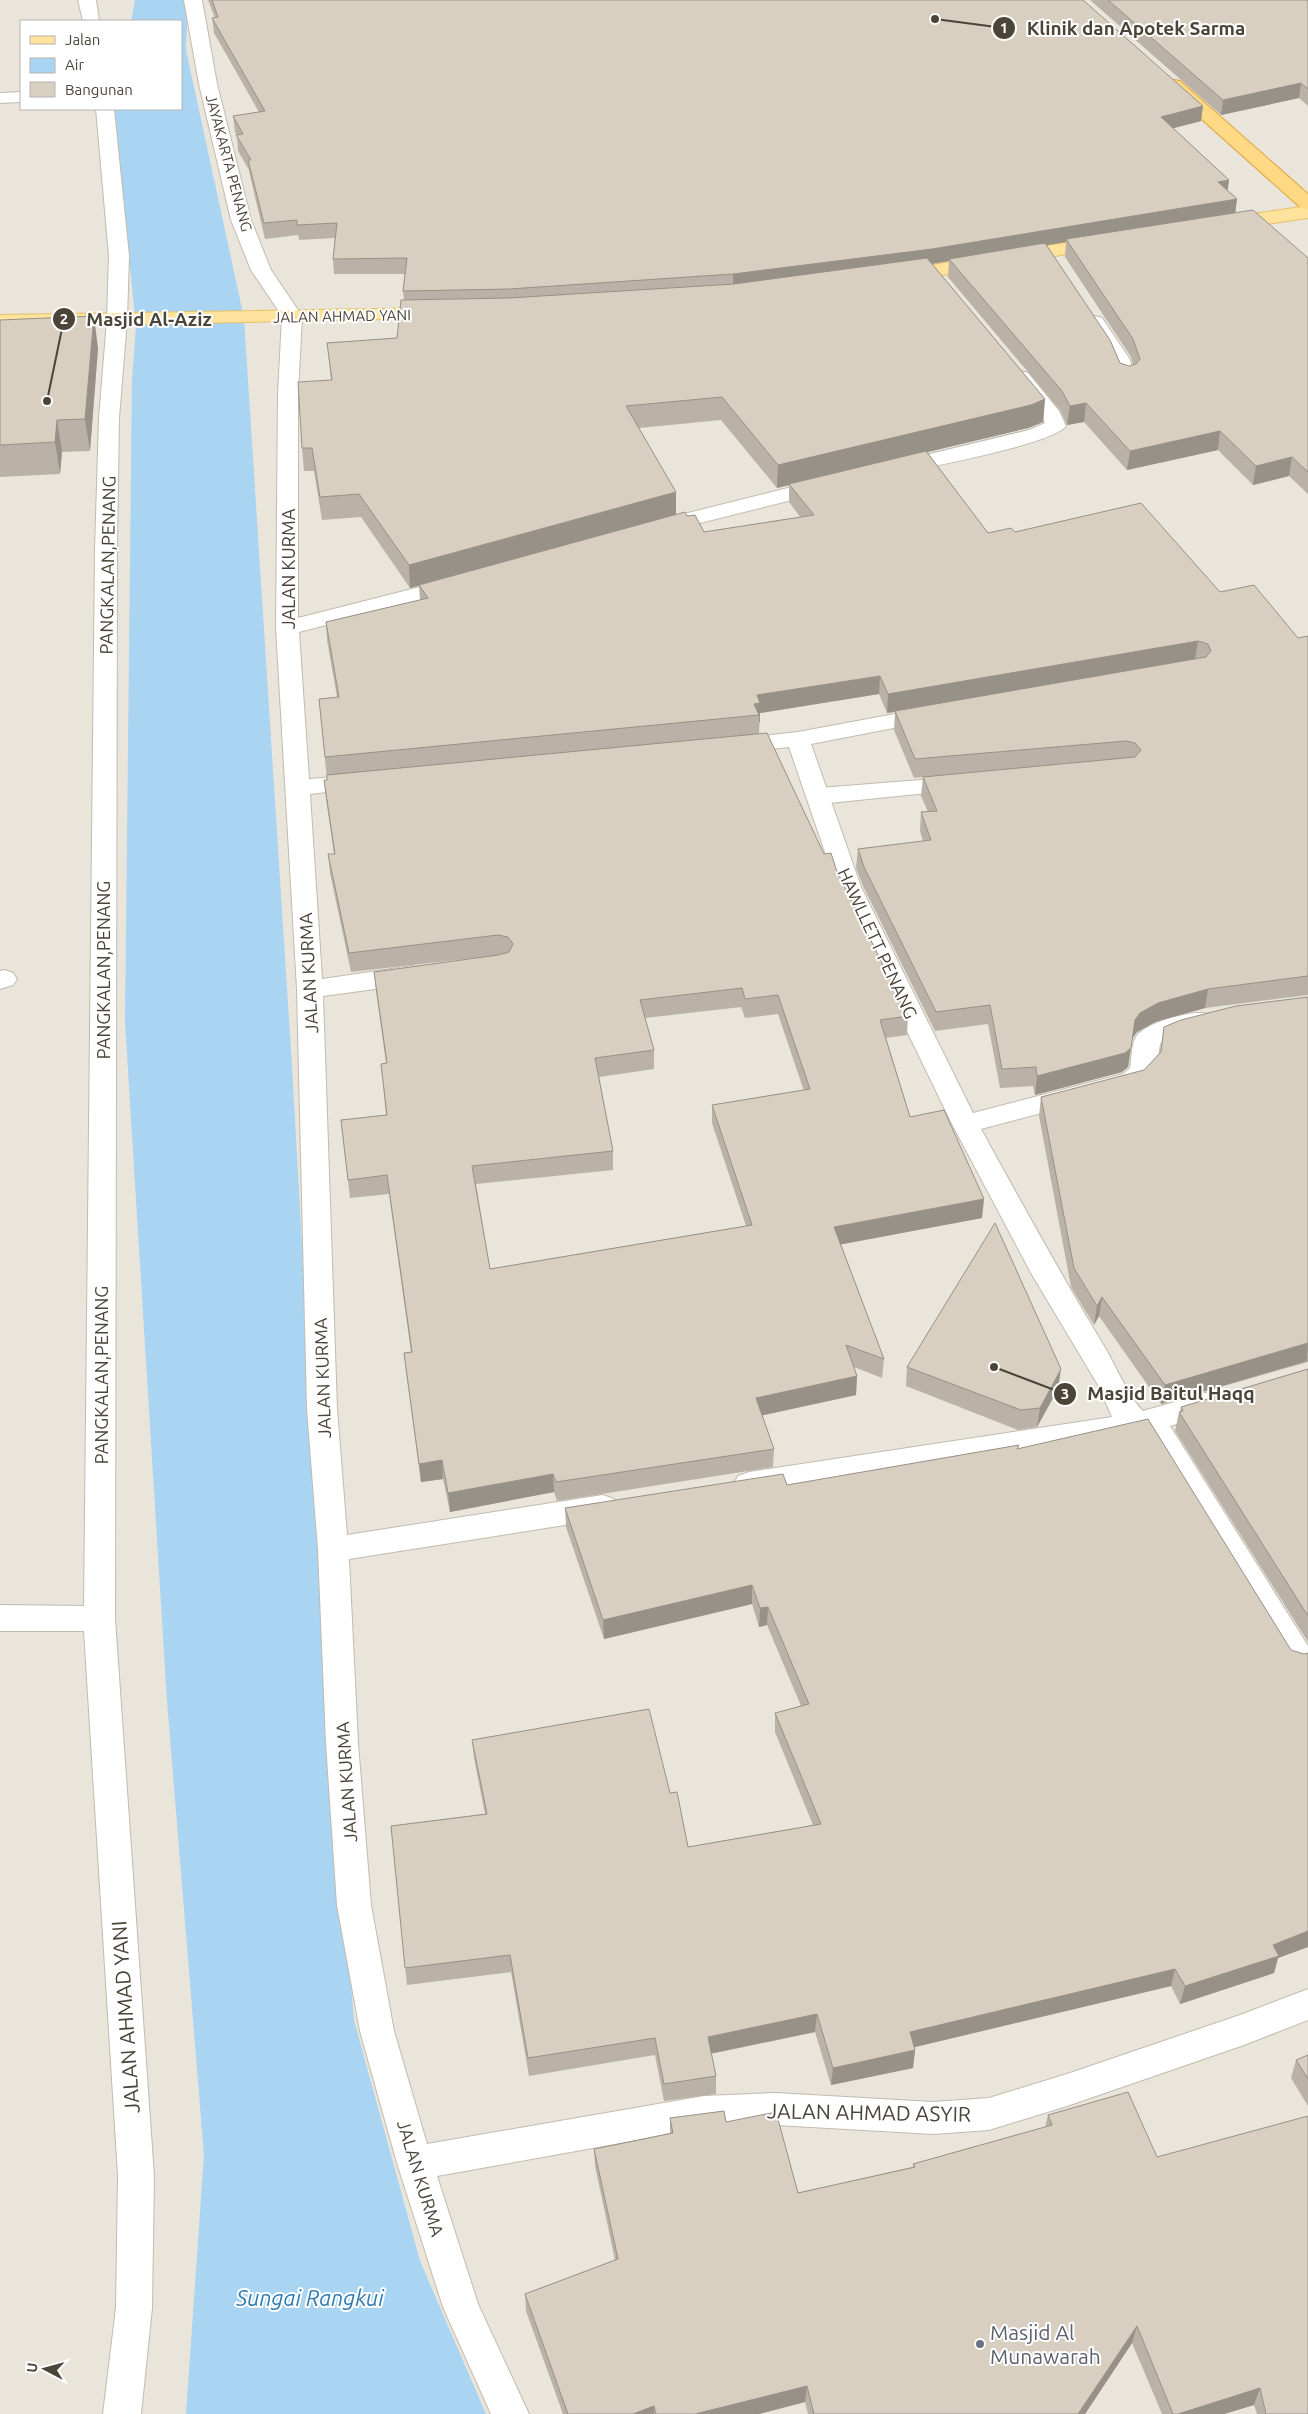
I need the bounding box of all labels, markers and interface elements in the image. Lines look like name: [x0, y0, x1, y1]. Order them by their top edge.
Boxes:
callout: Klinik dan Apotek Sarma: [992, 11, 1255, 45]
text: Klinik dan Apotek Sarma: [1027, 17, 1245, 39]
text: 1: [1000, 19, 1008, 36]
legend: [20, 20, 182, 110]
text: Jalan: [65, 31, 100, 48]
text: Air: [65, 56, 84, 73]
text: Bangunan: [65, 81, 133, 98]
street label: JAYAKARTA PENANG: [202, 93, 256, 233]
callout: Masjid Al-Aziz: [52, 302, 222, 336]
street label: JALAN AHMAD YANI: [273, 306, 411, 326]
text: Masjid Al-Aziz: [86, 308, 212, 330]
text: 2: [60, 310, 68, 327]
street label: PANGKALAN,PENANG: [95, 476, 119, 654]
street label: JALAN KURMA: [278, 508, 298, 629]
street label: HAWLLETT PENANG: [834, 865, 922, 1021]
street label: PANGKALAN,PENANG: [93, 881, 113, 1059]
street label: JALAN KURMA: [295, 912, 321, 1034]
street label: PANGKALAN,PENANG: [91, 1286, 111, 1464]
street label: JALAN KURMA: [310, 1317, 334, 1439]
callout: Masjid Baitul Haqq: [1052, 1377, 1265, 1411]
text: Masjid Baitul Haqq: [1087, 1382, 1255, 1404]
text: 3: [1061, 1385, 1069, 1402]
street label: JALAN KURMA: [332, 1721, 360, 1843]
street label: JALAN AHMAD YANI: [106, 1920, 144, 2114]
street label: JALAN AHMAD ASYIR: [767, 2098, 971, 2126]
street label: JALAN KURMA: [394, 2117, 448, 2239]
water label: Sungai Rangkui: [235, 2285, 385, 2310]
place label: Masjid Al Munawarah: [990, 2320, 1101, 2368]
marker: Masjid Al Munawarah: [974, 2338, 986, 2350]
north arrow: [20, 2344, 70, 2394]
text: U: [24, 2362, 41, 2373]

